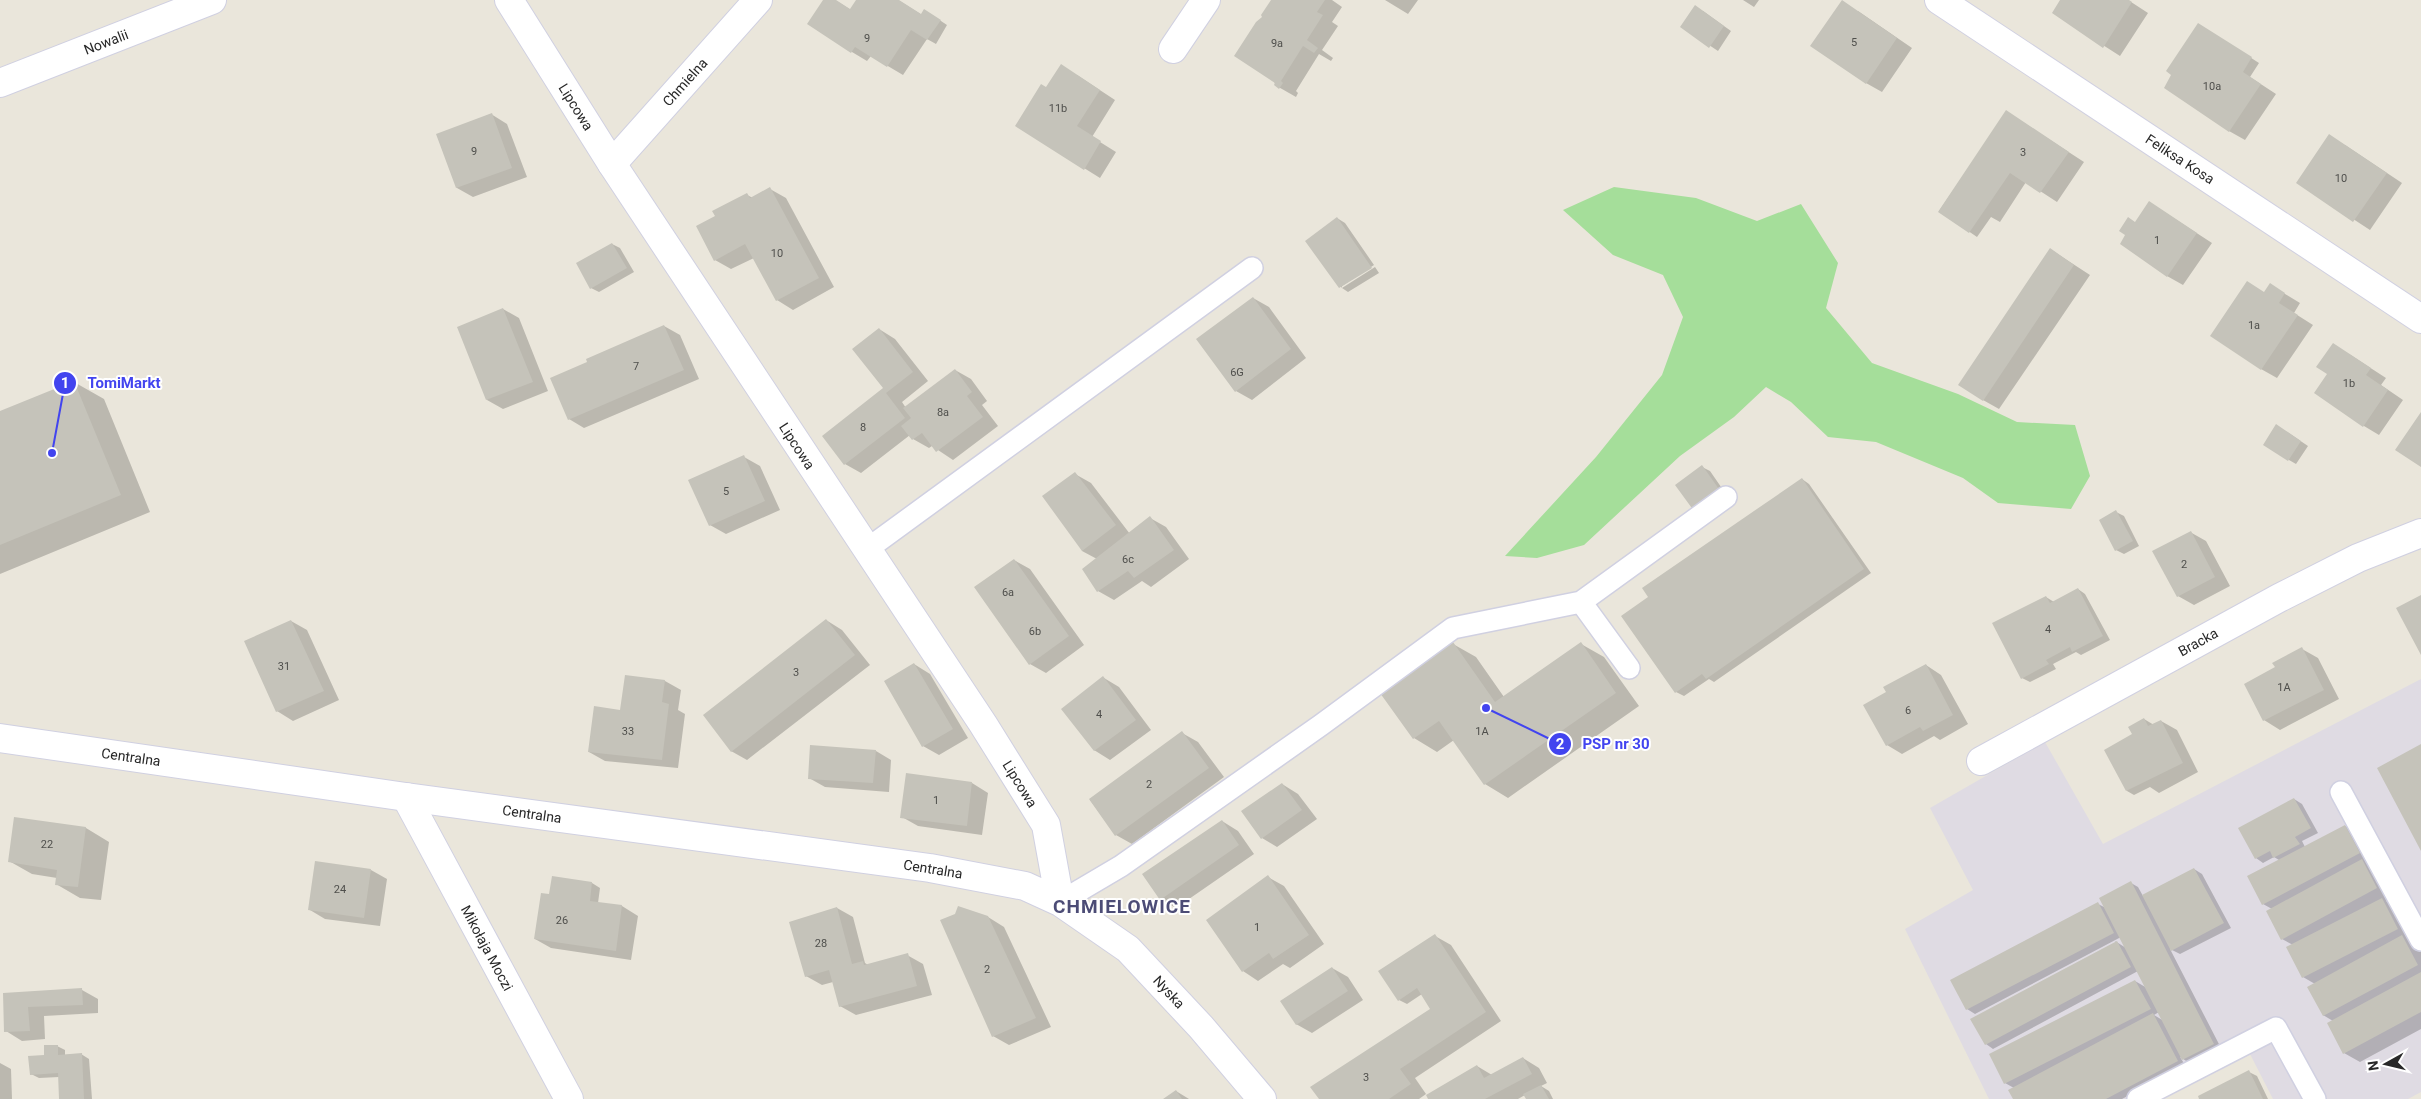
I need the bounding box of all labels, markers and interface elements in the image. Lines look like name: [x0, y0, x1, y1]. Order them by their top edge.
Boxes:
street label: Nowalii: [82, 26, 130, 58]
house number: 9: [864, 32, 870, 45]
house number: 5: [1851, 36, 1857, 49]
house number: 9a: [1271, 37, 1283, 50]
street label: Chmielna: [659, 55, 711, 109]
house number: 10a: [2203, 80, 2221, 93]
street label: Lipcowa: [555, 81, 597, 133]
house number: 11b: [1049, 102, 1067, 115]
street label: Feliksa Kosa: [2143, 131, 2217, 187]
house number: 9: [471, 145, 477, 158]
house number: 3: [2020, 146, 2026, 159]
house number: 10: [2335, 172, 2347, 185]
house number: 1: [2154, 234, 2160, 247]
house number: 10: [771, 247, 783, 260]
house number: 1a: [2248, 319, 2260, 332]
house number: 7: [633, 360, 639, 373]
house number: 6G: [1230, 366, 1244, 379]
callout: TomiMarkt: [53, 368, 171, 398]
text: 1: [61, 374, 69, 392]
text: TomiMarkt: [87, 374, 161, 392]
house number: 1b: [2343, 377, 2355, 390]
house number: 8a: [937, 406, 949, 419]
street label: Lipcowa: [776, 420, 818, 472]
house number: 8: [860, 421, 866, 434]
house number: 5: [723, 485, 729, 498]
house number: 6c: [1122, 553, 1134, 566]
house number: 2: [2181, 558, 2187, 571]
house number: 6a: [1002, 586, 1014, 599]
house number: 4: [2045, 623, 2051, 636]
house number: 6b: [1029, 625, 1041, 638]
street label: Bracka: [2175, 625, 2221, 659]
house number: 31: [278, 660, 290, 673]
house number: 3: [793, 666, 799, 679]
house number: 1A: [2277, 681, 2292, 694]
house number: 6: [1905, 704, 1911, 717]
house number: 4: [1096, 708, 1102, 721]
house number: 33: [622, 725, 634, 738]
house number: 1A: [1475, 725, 1490, 738]
callout: PSP nr 30: [1548, 729, 1660, 759]
text: 2: [1556, 735, 1565, 753]
text: PSP nr 30: [1582, 735, 1650, 753]
street label: Centralna: [100, 745, 162, 769]
street label: Lipcowa: [999, 758, 1041, 810]
house number: 2: [1146, 778, 1152, 791]
house number: 1: [933, 794, 939, 807]
street label: Centralna: [501, 802, 563, 826]
house number: 22: [41, 838, 53, 851]
street label: Centralna: [902, 856, 964, 882]
house number: 24: [334, 883, 346, 896]
district label: CHMIELOWICE: [1053, 895, 1191, 918]
street label: Mikołaja Moczi: [458, 903, 516, 993]
house number: 26: [556, 914, 568, 927]
house number: 1: [1254, 921, 1260, 934]
house number: 28: [815, 937, 827, 950]
house number: 2: [984, 963, 990, 976]
street label: Nyska: [1150, 972, 1188, 1012]
north arrow: [2361, 1039, 2411, 1089]
text: N: [2365, 1060, 2382, 1072]
house number: 3: [1363, 1071, 1369, 1084]

